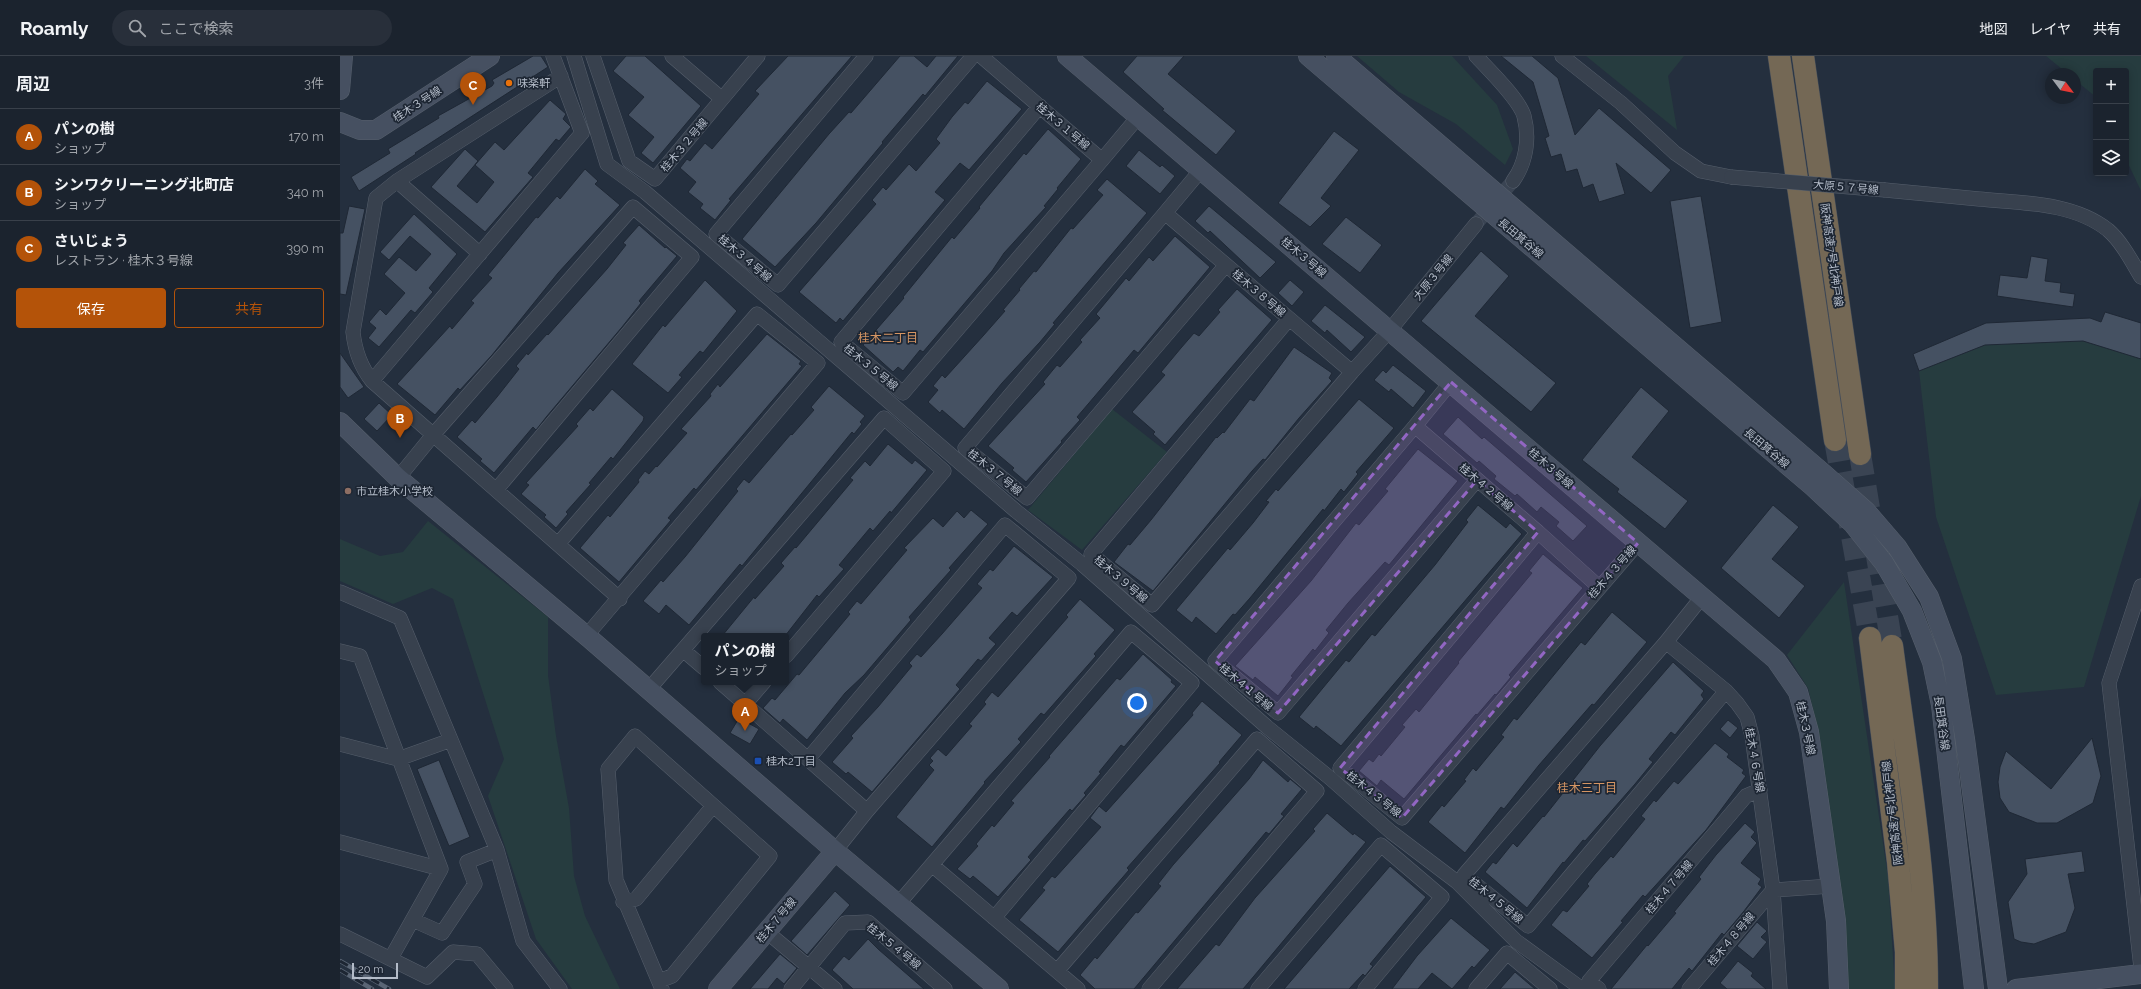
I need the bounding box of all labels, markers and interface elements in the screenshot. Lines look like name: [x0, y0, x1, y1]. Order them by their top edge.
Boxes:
search box: [112, 10, 392, 46]
text: Roamly: [20, 17, 88, 39]
icon: search: [126, 17, 148, 39]
text: ここで検索: [158, 20, 233, 38]
text: 地図: [1979, 21, 2007, 37]
text: レイヤ: [2029, 21, 2071, 37]
text: 共有: [2093, 21, 2121, 37]
north arrow: [2045, 68, 2081, 104]
map controls: [2093, 68, 2129, 176]
button: +: [2093, 68, 2129, 104]
pin: C: [460, 72, 486, 105]
text: 周辺: [16, 74, 50, 94]
text: 3件: [304, 76, 324, 91]
place label: 味楽軒: [517, 77, 551, 90]
marker: 味楽軒: [504, 78, 514, 88]
street label: 桂木３号線: [391, 84, 444, 125]
street label: 桂木３１号線: [1033, 100, 1092, 153]
button: −: [2093, 104, 2129, 140]
street label: 桂木３２号線: [658, 116, 711, 175]
text: パンの樹: [54, 120, 115, 138]
text: A: [25, 129, 33, 144]
text: 170 m: [288, 129, 324, 144]
button: layers: [2093, 140, 2129, 176]
text: ショップ: [54, 141, 106, 156]
text: シンワクリーニング北町店: [54, 176, 234, 194]
street label: 大原５７号線: [1813, 178, 1879, 197]
text: B: [25, 185, 33, 200]
text: 340 m: [287, 185, 324, 200]
text: ショップ: [54, 197, 106, 212]
street label: 阪神高速7号北神戸線: [1818, 202, 1845, 308]
street label: 長田箕谷線: [1495, 216, 1546, 261]
text: さいじょう: [54, 232, 129, 250]
street label: 桂木３４号線: [715, 232, 774, 285]
street label: 桂木３号線: [1278, 235, 1329, 280]
text: C: [25, 241, 33, 256]
text: 390 m: [286, 241, 324, 256]
street label: 大原３号線: [1411, 252, 1456, 303]
text: レストラン · 桂木３号線: [54, 253, 193, 268]
street label: 桂木３８号線: [1229, 267, 1288, 320]
button: 保存: [16, 288, 166, 328]
button: 共有: [174, 288, 324, 328]
district label: 桂木二丁目: [858, 331, 918, 345]
street label: 桂木３５号線: [841, 342, 900, 393]
pin: B: [387, 405, 413, 438]
street label: 長田箕谷線: [1741, 426, 1792, 471]
street label: 桂木３号線: [1526, 445, 1576, 491]
street label: 桂木３７号線: [965, 447, 1024, 498]
street label: 桂木４２号線: [1456, 461, 1515, 514]
place label: 市立桂木小学校: [356, 485, 433, 498]
marker: 市立桂木小学校: [343, 486, 353, 496]
street label: 桂木４３号線: [1586, 543, 1639, 601]
street label: 桂木３９号線: [1091, 553, 1150, 606]
popup: [701, 633, 789, 685]
text: パンの樹: [715, 642, 775, 660]
street label: 桂木４１号線: [1216, 661, 1275, 714]
text: ショップ: [715, 663, 767, 678]
your location: [1127, 693, 1147, 713]
street label: 長田箕谷線: [1931, 695, 1952, 751]
pin: A: [732, 698, 758, 731]
street label: 桂木３号線: [1793, 700, 1818, 756]
street label: 桂木４６号線: [1742, 726, 1767, 794]
place label: 桂木2丁目: [766, 755, 816, 768]
marker: 桂木2丁目: [753, 756, 763, 766]
street label: 阪神高速7号北神戸線: [1880, 760, 1905, 866]
street label: 桂木４３号線: [1344, 769, 1404, 820]
district label: 桂木三丁目: [1557, 781, 1617, 795]
street label: 桂木４７号線: [1643, 858, 1696, 917]
street label: 桂木４５号線: [1466, 875, 1525, 926]
street label: 桂木７号線: [754, 895, 799, 946]
street label: 桂木４８号線: [1705, 910, 1758, 969]
street label: 桂木５４号線: [864, 921, 923, 972]
scale bar: [352, 961, 398, 980]
text: 20 m: [358, 963, 383, 976]

